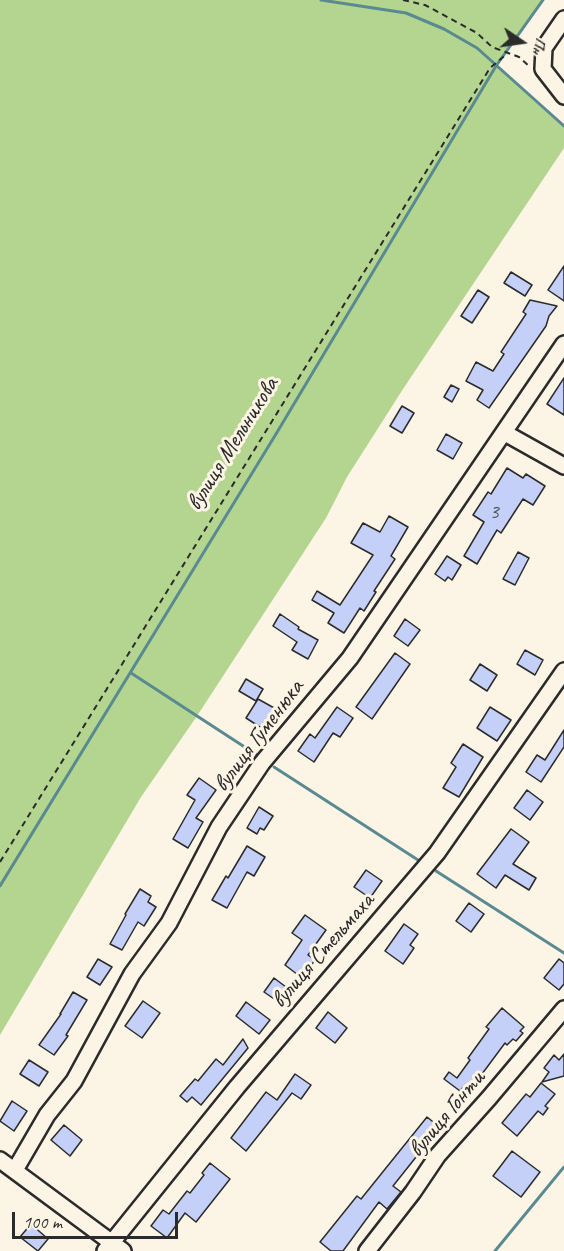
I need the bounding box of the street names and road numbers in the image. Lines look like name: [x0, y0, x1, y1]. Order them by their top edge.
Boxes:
street label: вулиця Мельникова: [181, 372, 285, 516]
street label: вулиця Гуменюка: [207, 674, 311, 798]
street label: вулиця Стельмаха: [265, 888, 381, 1014]
street label: вулиця Гонти: [402, 1065, 492, 1163]

